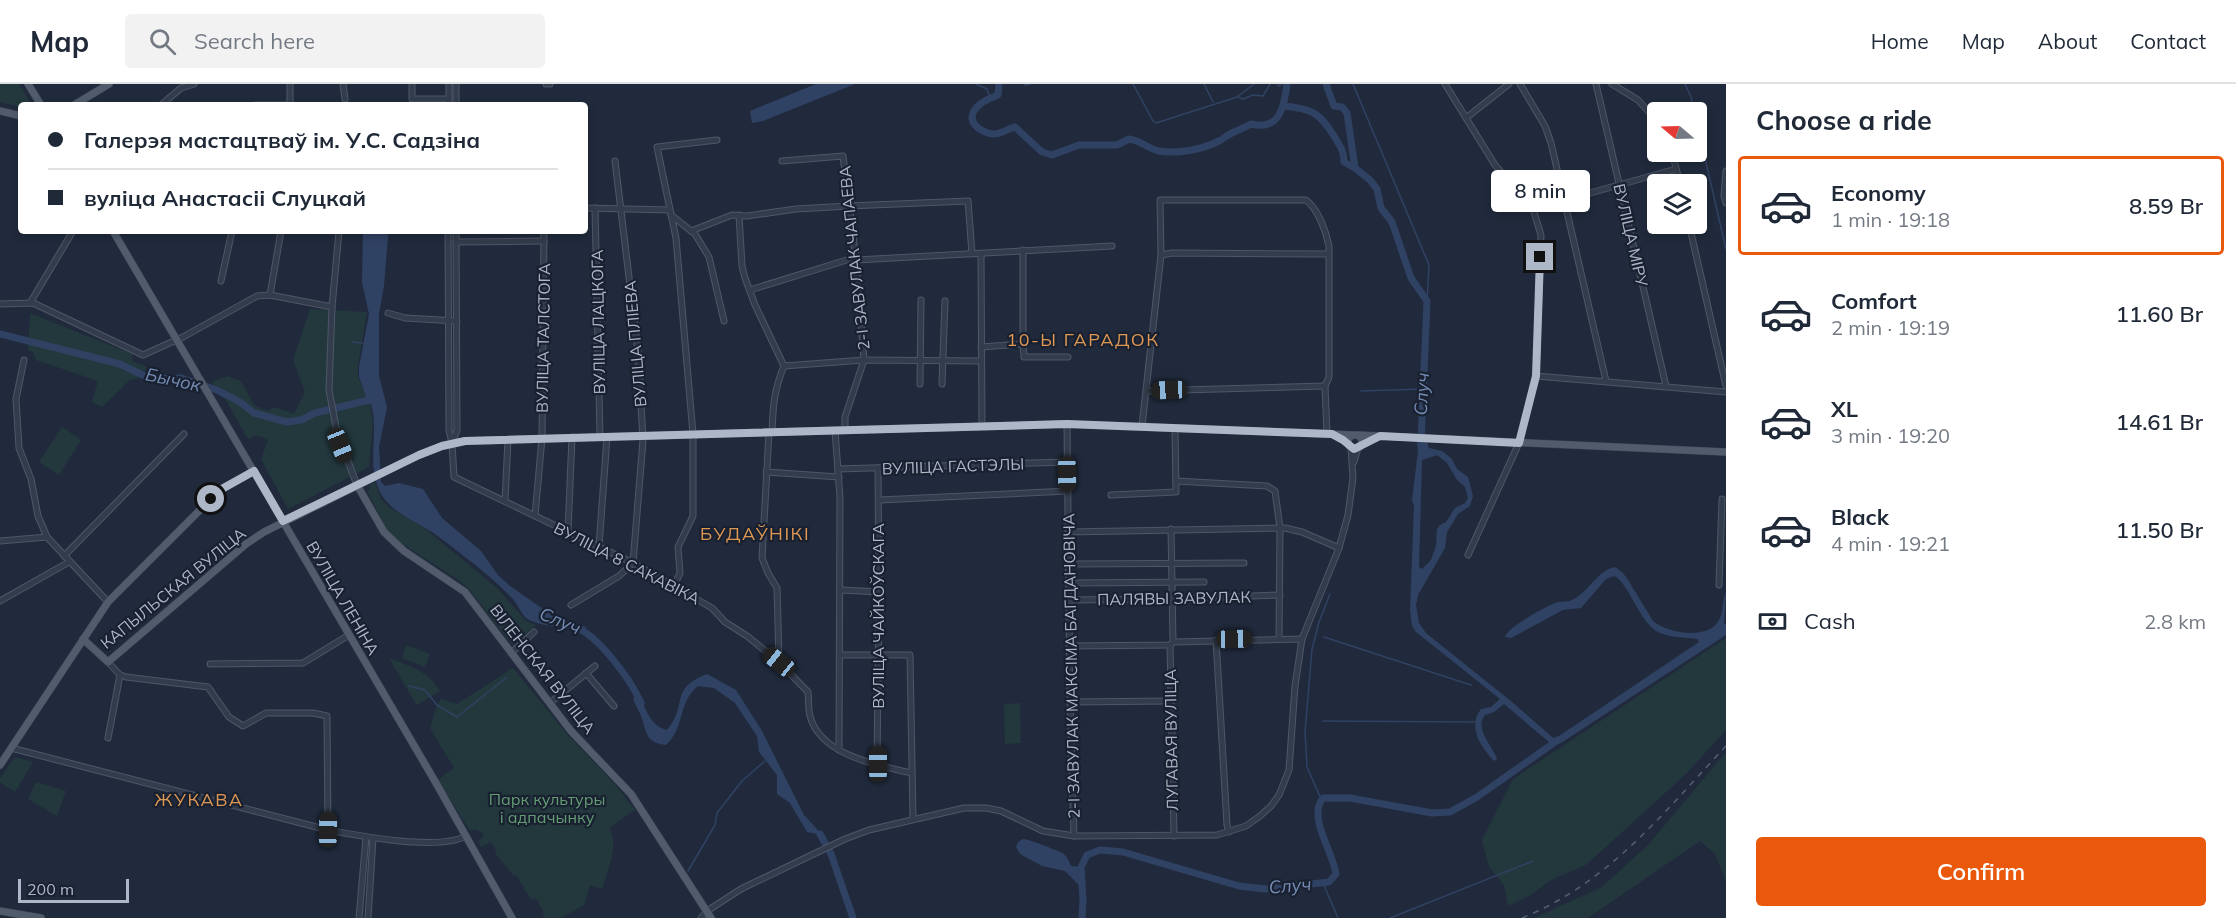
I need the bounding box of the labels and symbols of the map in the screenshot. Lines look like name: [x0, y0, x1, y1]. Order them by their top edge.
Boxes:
north arrow: [1647, 102, 1707, 162]
street label: 2-І ЗАВУЛАК ЧАПАЕВА: [834, 165, 874, 351]
callout: 8 min: [1490, 170, 1590, 212]
street label: ВУЛІЦА МІРУ: [1609, 182, 1653, 289]
route end: [1526, 243, 1553, 270]
street label: ВУЛІЦА ЛАЦКОГА: [587, 249, 609, 395]
street label: ВУЛІЦА ТАЛСТОГА: [532, 263, 554, 413]
street label: ВУЛІЦА ПЛІЕВА: [619, 280, 650, 408]
district label: 10-Ы ГАРАДОК: [1006, 328, 1160, 351]
water label: Бычок: [143, 362, 203, 397]
water label: Случ: [1409, 372, 1434, 416]
car: [1151, 380, 1187, 400]
car: [325, 425, 355, 465]
street label: ВУЛІЦА ГАСТЭЛЫ: [881, 454, 1025, 478]
car: [1058, 456, 1076, 492]
route start: [197, 485, 224, 512]
street label: 2-І ЗАВУЛАК МАКСІМА БАГДАНОВІЧА: [1058, 513, 1084, 819]
street label: ВУЛІЦА 8 САКАВІКА: [551, 517, 704, 609]
district label: БУДАЎНІКІ: [700, 522, 810, 545]
street label: КАПЫЛЬСКАЯ ВУЛІЦА: [96, 523, 250, 653]
street label: ВУЛІЦА ЧАЙКОЎСКАГА: [868, 523, 888, 709]
street label: ВУЛІЦА ЛЕНІНА: [302, 537, 384, 659]
street label: ПАЛЯВЫ ЗАВУЛАК: [1097, 587, 1252, 609]
street label: ВІЛЕНСКАЯ ВУЛІЦА: [486, 600, 600, 738]
water label: Случ: [536, 602, 584, 639]
car: [1216, 630, 1252, 648]
car: [759, 644, 799, 680]
street label: ЛУГАВАЯ ВУЛІЦА: [1160, 669, 1182, 811]
car: [869, 746, 887, 782]
district label: ЖУКАВА: [155, 788, 243, 811]
park label: Парк культуры і адпачынку: [489, 789, 605, 827]
car: [319, 812, 337, 848]
water label: Случ: [1268, 872, 1312, 899]
scale bar: [18, 876, 129, 904]

